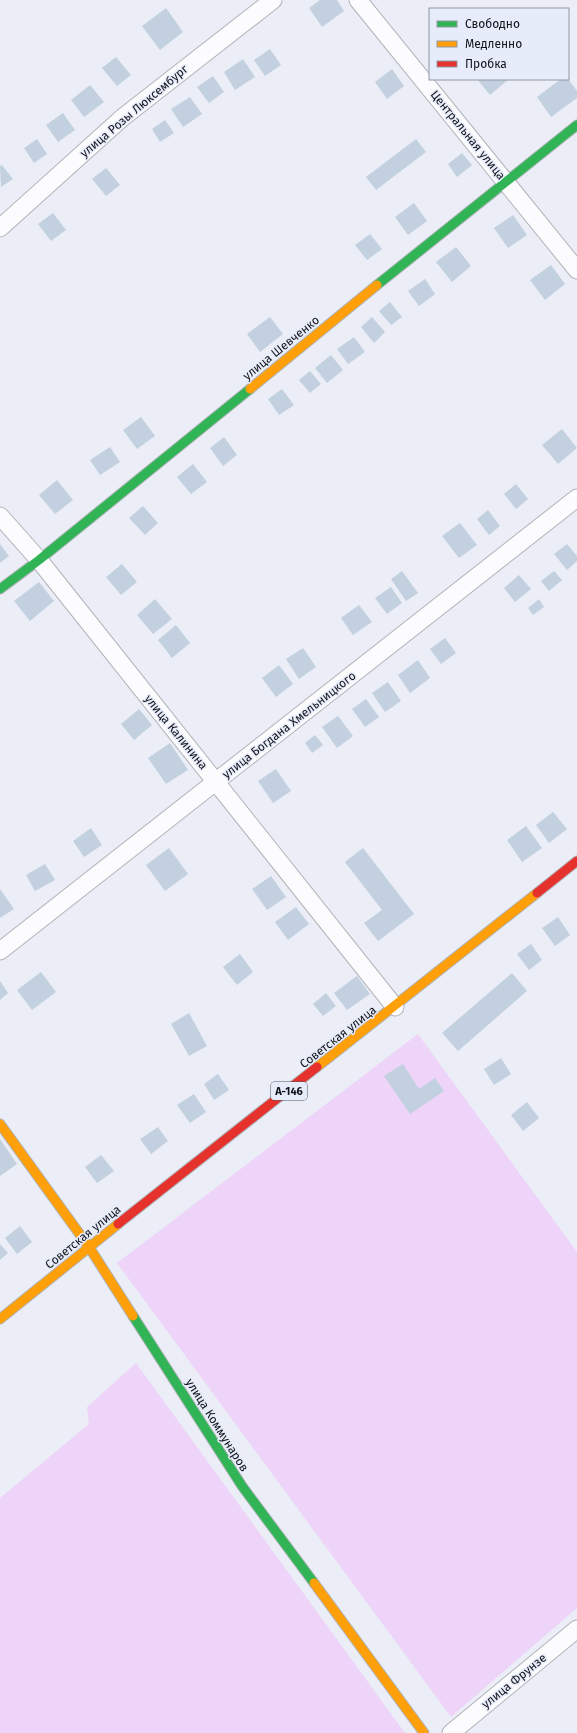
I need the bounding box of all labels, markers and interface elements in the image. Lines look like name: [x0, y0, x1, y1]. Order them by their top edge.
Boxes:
legend: [429, 8, 569, 80]
text: Свободно: [465, 17, 520, 31]
text: Медленно: [465, 37, 522, 51]
text: Пробка: [465, 57, 507, 71]
street label: улица Розы Люксембург: [77, 61, 191, 160]
street label: Центральная улица: [428, 88, 508, 182]
street label: улица Шевченко: [240, 313, 322, 383]
street label: улица Богдана Хмельницкого: [219, 669, 359, 781]
street label: улица Калинина: [142, 692, 210, 772]
street label: Советская улица: [297, 1003, 379, 1071]
road number: А-146: [271, 1082, 307, 1100]
street label: Советская улица: [42, 1202, 124, 1272]
street label: улица Коммунаров: [183, 1376, 251, 1474]
street label: улица Фрунзе: [479, 1651, 549, 1711]

